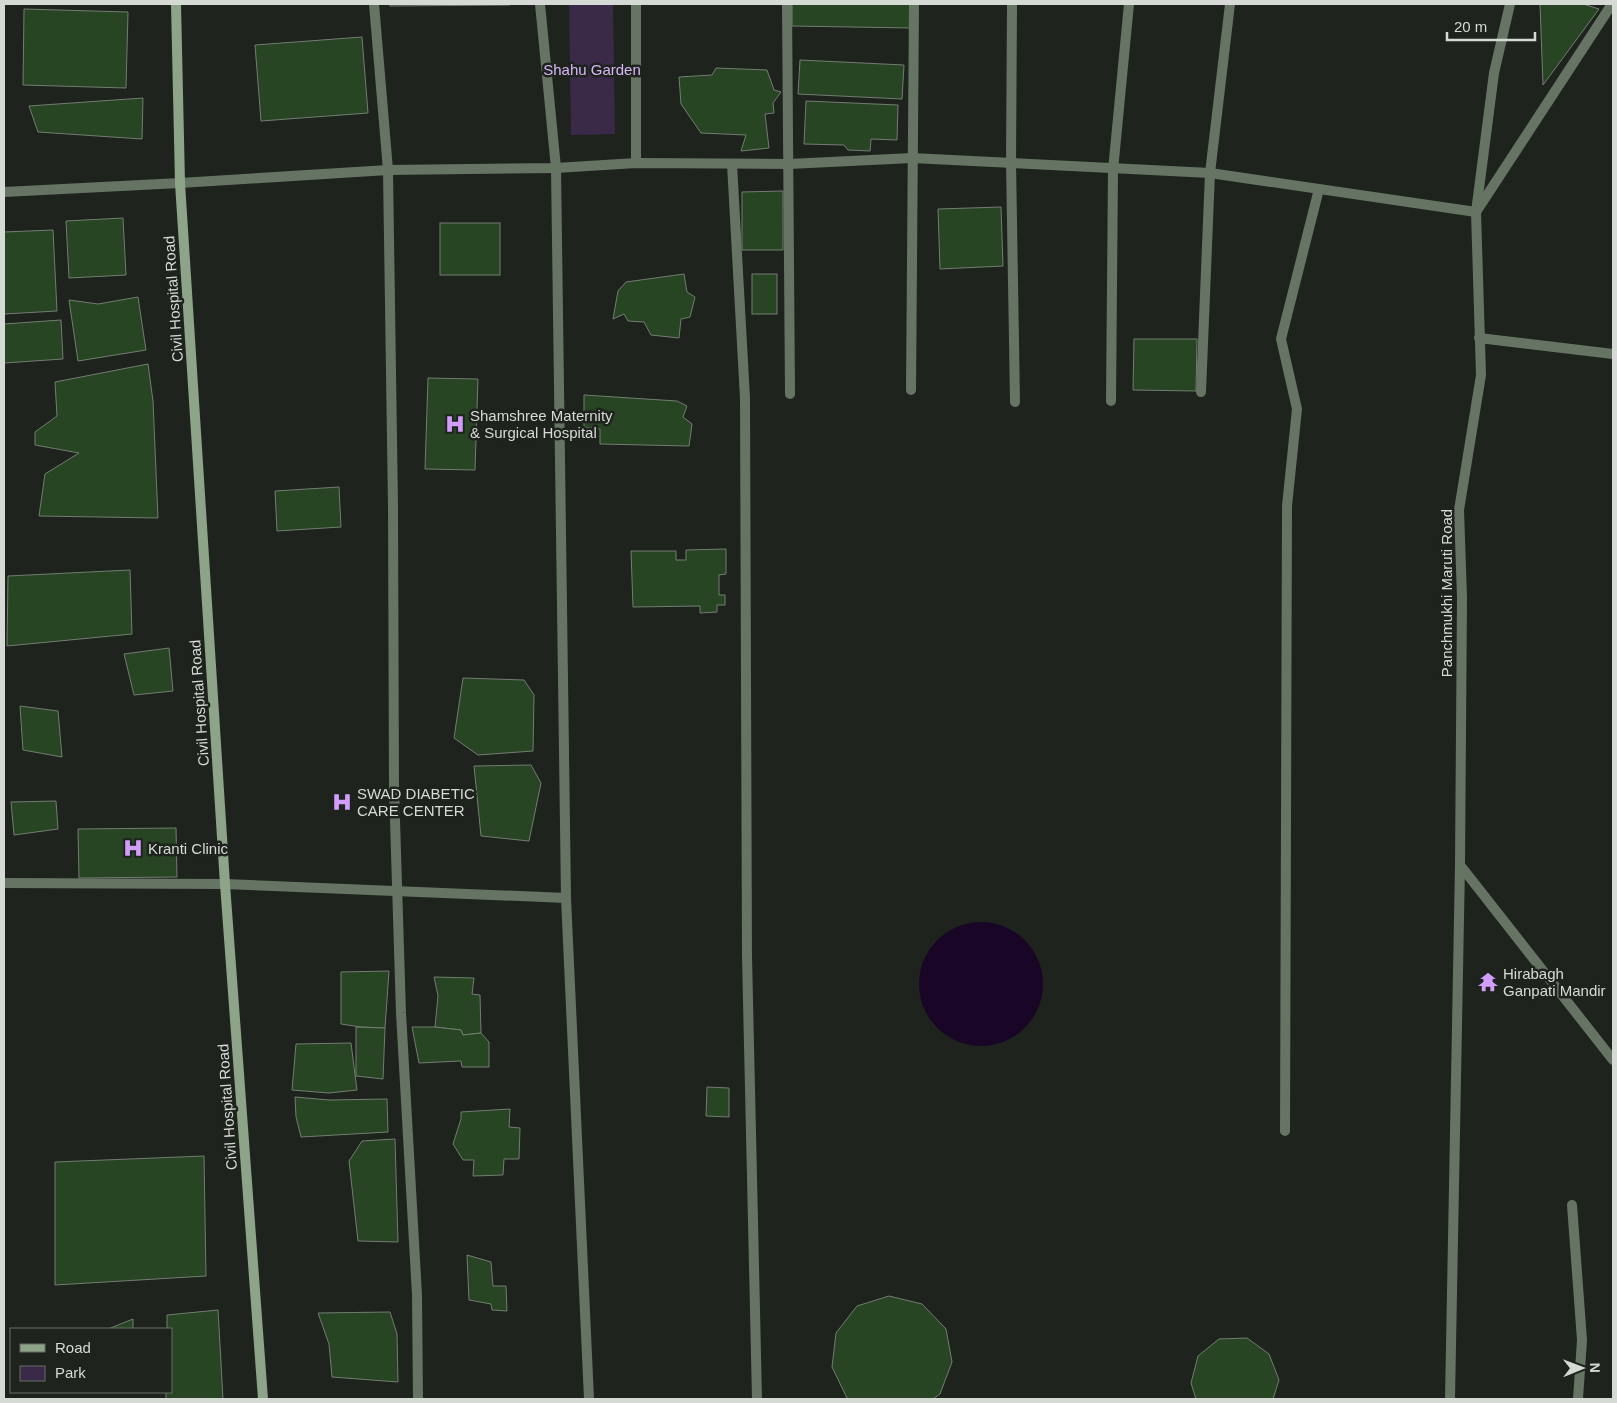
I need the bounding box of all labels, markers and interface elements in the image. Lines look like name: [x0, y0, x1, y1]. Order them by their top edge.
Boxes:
scale bar: [1447, 10, 1534, 42]
text: 20 m: [1454, 18, 1487, 35]
park label: Shahu Garden: [543, 61, 641, 78]
street label: Civil Hospital Road: [160, 235, 186, 363]
place label: Shamshree Maternity & Surgical Hospital: [470, 407, 613, 441]
hospital icon: Shamshree Maternity & Surgical Hospital: [444, 413, 466, 435]
street label: Panchmukhi Maruti Road: [1438, 509, 1455, 677]
street label: Civil Hospital Road: [186, 639, 212, 767]
place label: SWAD DIABETIC CARE CENTER: [357, 785, 475, 819]
hospital icon: SWAD DIABETIC CARE CENTER: [331, 791, 353, 813]
hospital icon: Kranti Clinic: [122, 837, 144, 859]
place label: Kranti Clinic: [148, 840, 229, 857]
place label: Hirabagh Ganpati Mandir: [1503, 965, 1606, 999]
temple icon: Hirabagh Ganpati Mandir: [1477, 971, 1499, 993]
street label: Civil Hospital Road: [214, 1043, 240, 1171]
legend: [10, 1328, 172, 1393]
text: Road: [55, 1339, 91, 1356]
north arrow: [1557, 1343, 1607, 1393]
text: N: [1587, 1363, 1603, 1373]
text: Park: [55, 1364, 86, 1381]

